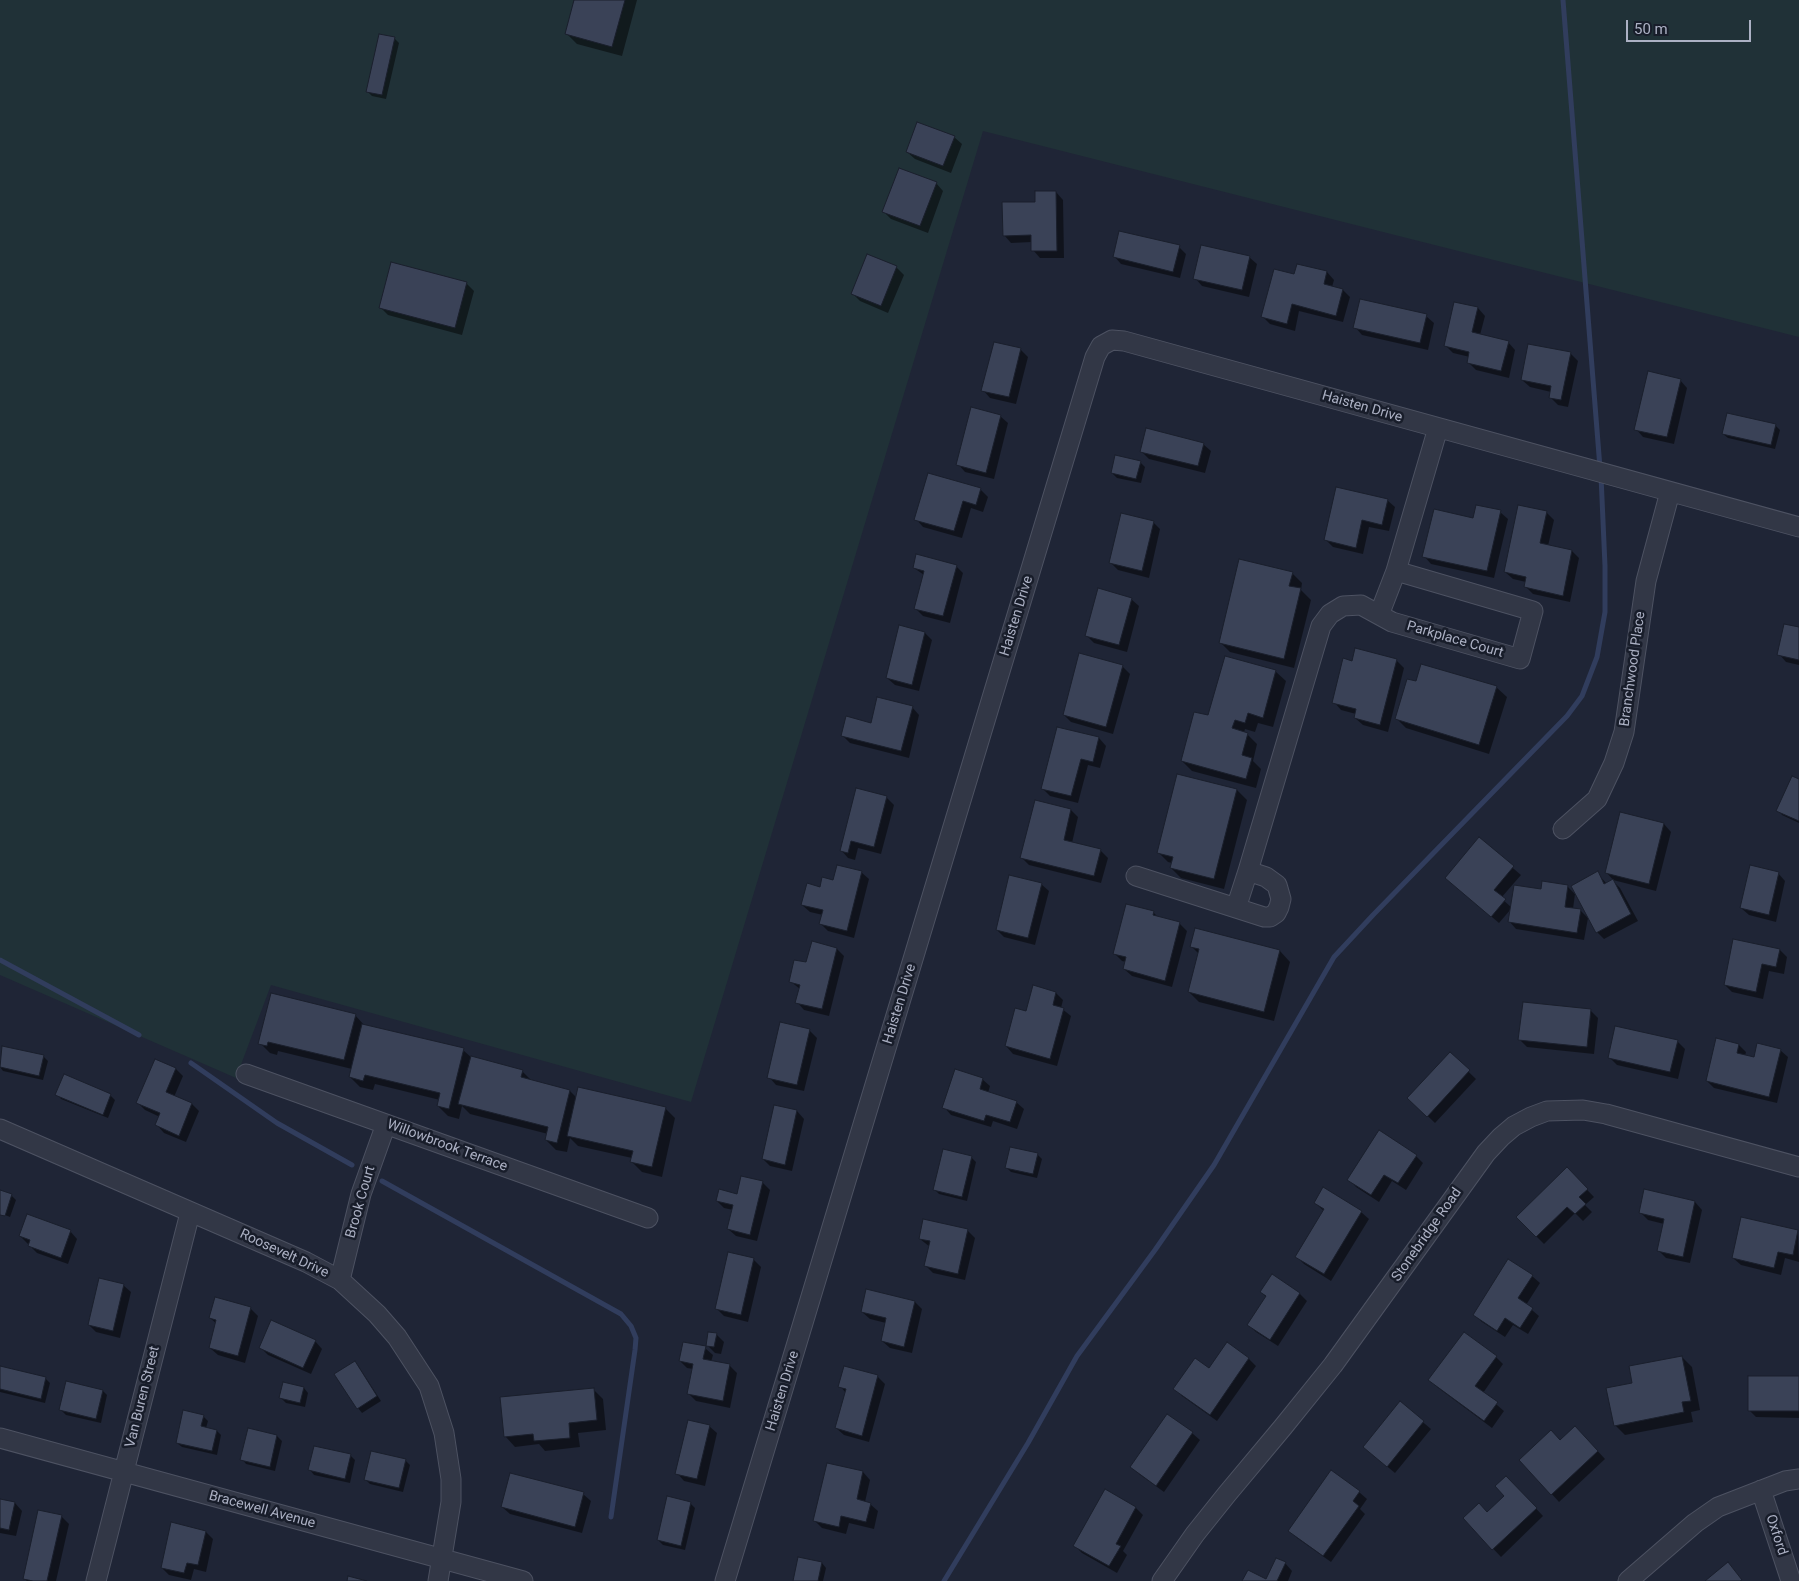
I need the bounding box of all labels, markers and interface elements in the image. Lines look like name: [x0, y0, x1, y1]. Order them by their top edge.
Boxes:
scale bar: [1629, 10, 1754, 42]
text: 50 m: [1634, 20, 1668, 38]
street label: Haisten Drive: [1320, 388, 1404, 426]
street label: Haisten Drive: [997, 574, 1037, 658]
street label: Branchwood Place: [1617, 610, 1649, 728]
street label: Parkplace Court: [1405, 618, 1505, 662]
street label: Haisten Drive: [880, 962, 920, 1046]
street label: Willowbrook Terrace: [385, 1116, 509, 1176]
street label: Brook Court: [343, 1164, 379, 1240]
street label: Stonebridge Road: [1388, 1185, 1466, 1285]
street label: Roosevelt Drive: [237, 1226, 331, 1282]
street label: Van Buren Street: [122, 1344, 164, 1450]
street label: Haisten Drive: [763, 1349, 803, 1433]
street label: Bracewell Avenue: [207, 1488, 317, 1532]
street label: Oxford: [1762, 1512, 1790, 1558]

